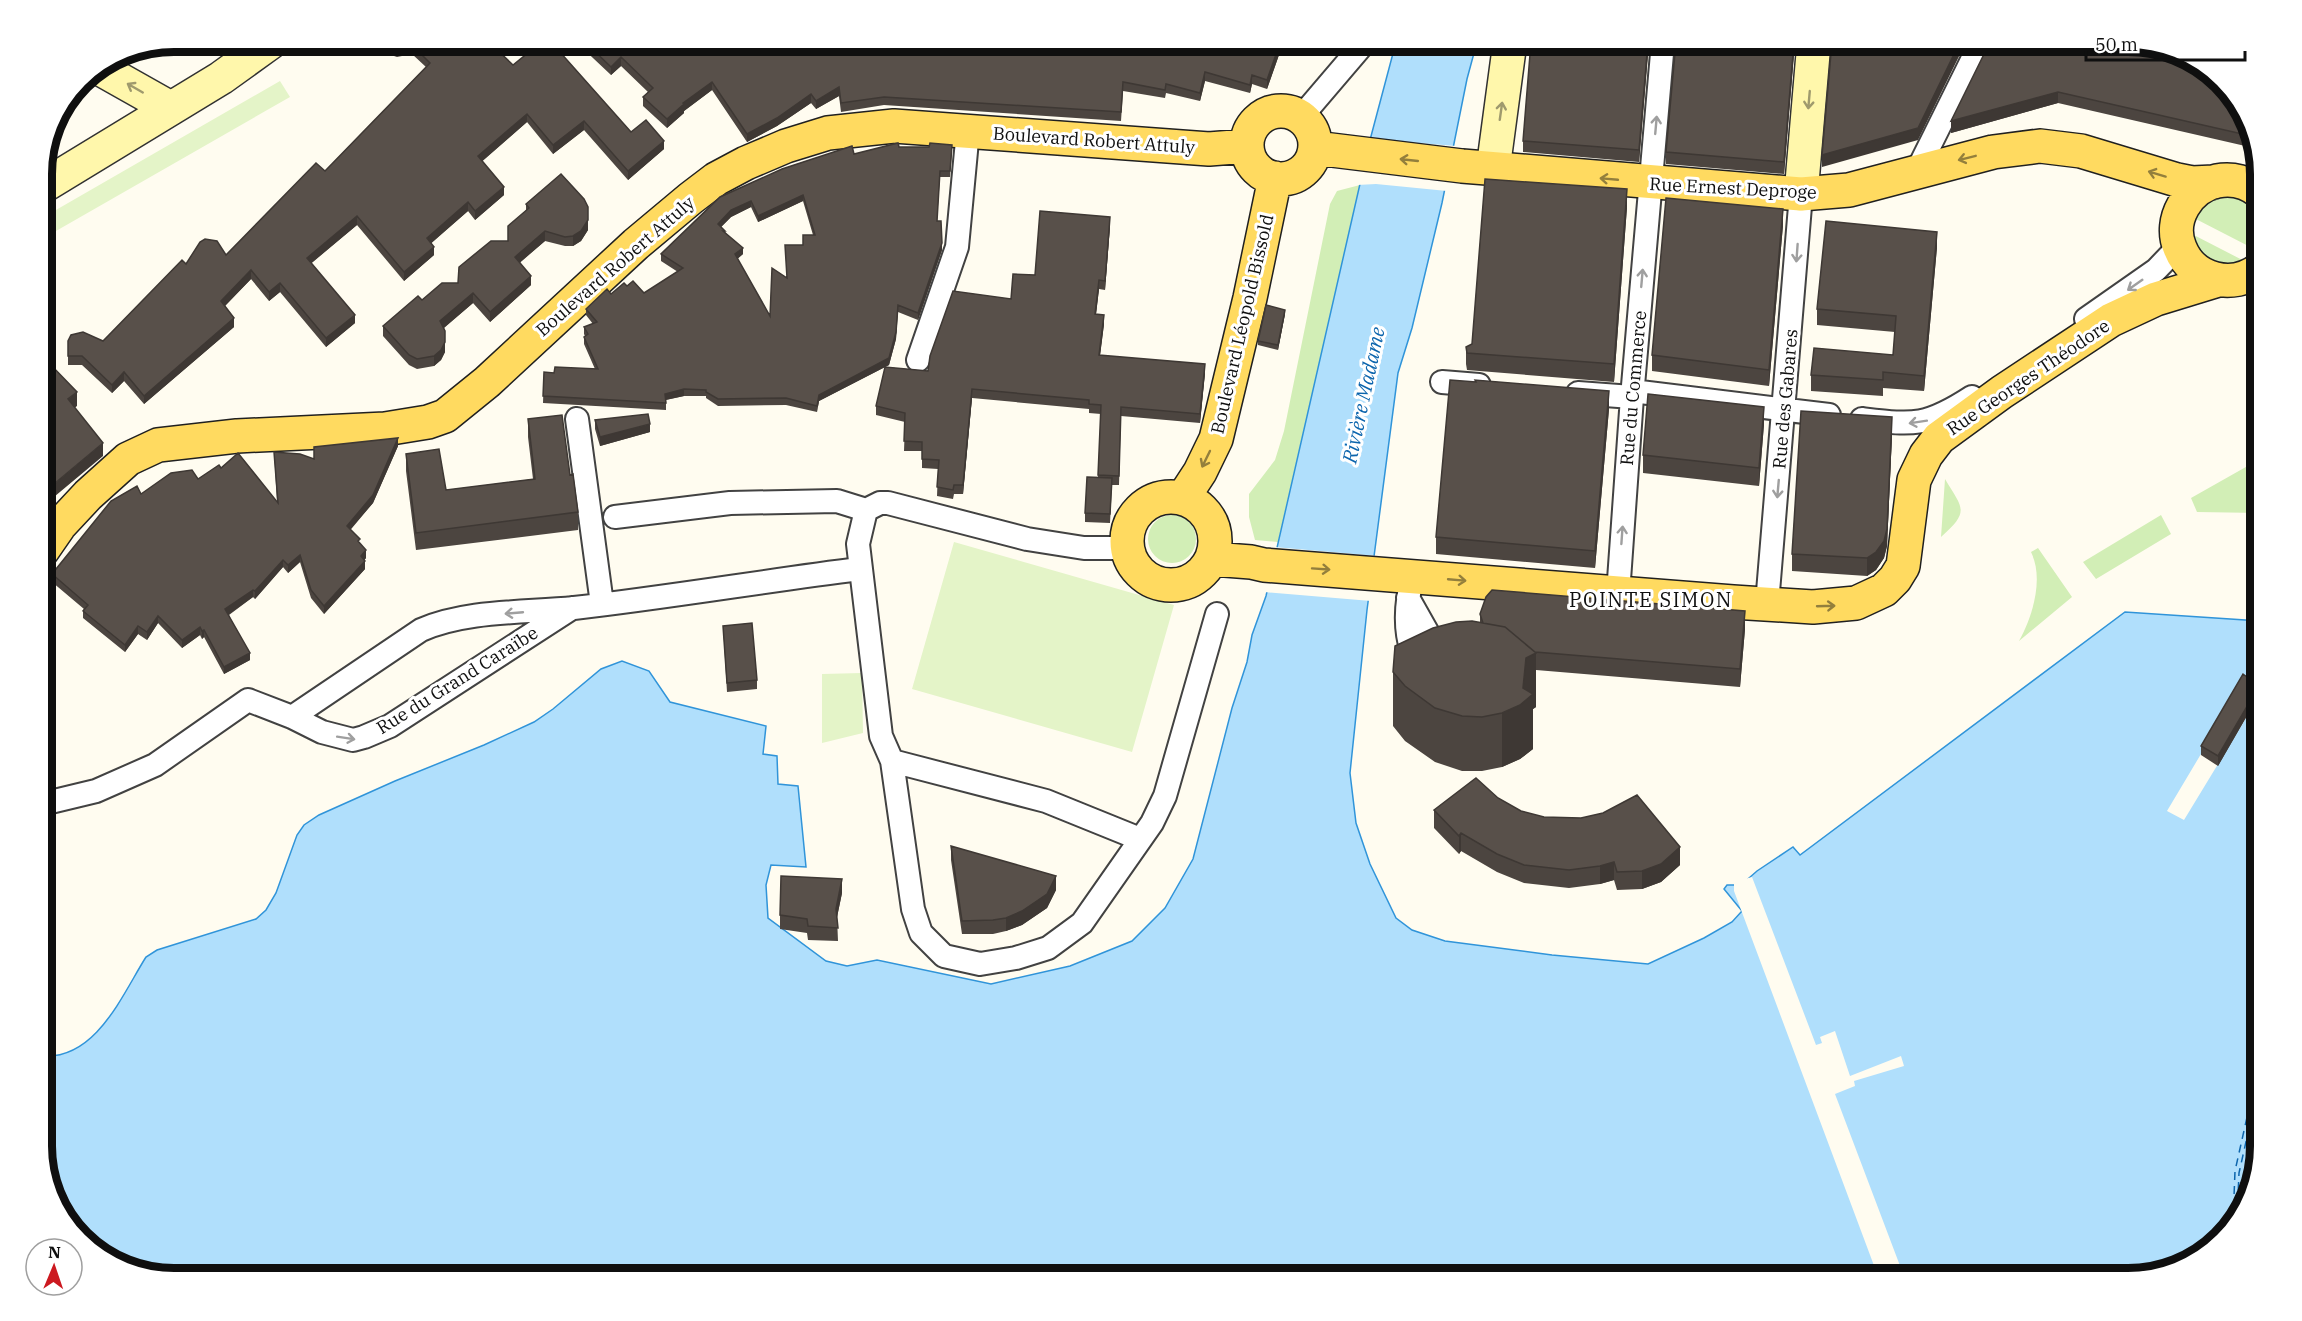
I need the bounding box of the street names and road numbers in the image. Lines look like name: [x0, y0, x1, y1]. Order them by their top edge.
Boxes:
street label: Boulevard Robert Attuly: [992, 121, 1196, 159]
street label: Rue Ernest Deproge: [1649, 172, 1817, 204]
street label: Boulevard Robert Attuly: [531, 191, 699, 341]
street label: Boulevard Léopold Bissold: [1206, 212, 1278, 436]
street label: Rue du Commerce: [1615, 310, 1651, 466]
street label: Rue Georges Théodore: [1942, 314, 2114, 440]
street label: Rue des Gabares: [1767, 328, 1803, 470]
street label: Rue du Grand Caraïbe: [372, 621, 542, 739]

